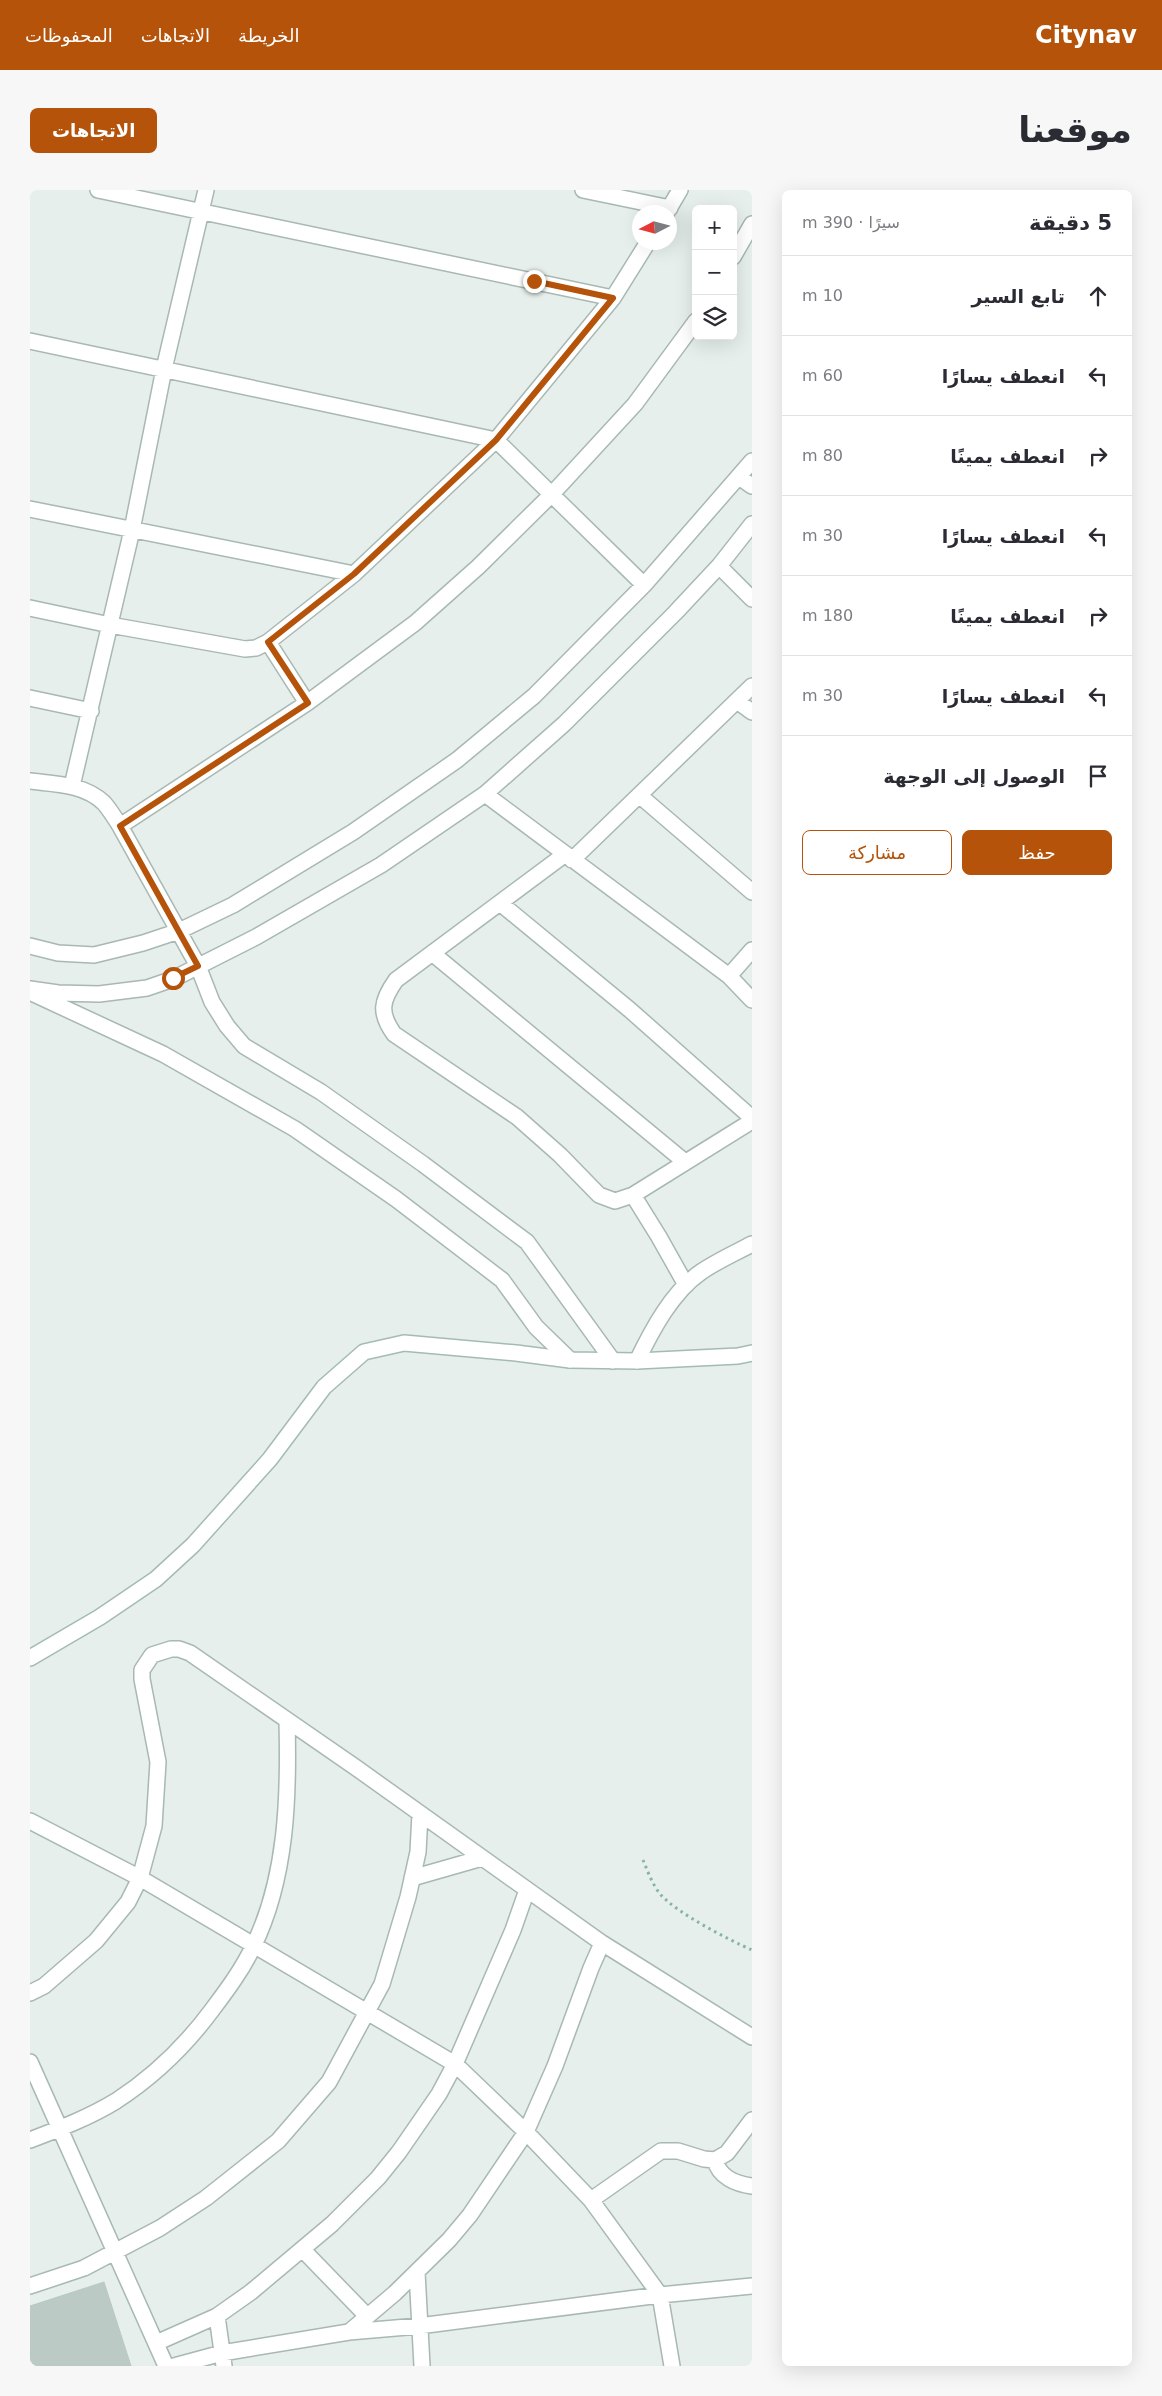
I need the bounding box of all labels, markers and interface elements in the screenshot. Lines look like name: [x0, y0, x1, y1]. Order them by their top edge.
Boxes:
text: Citynav: [1035, 21, 1137, 49]
text: المحفوظات: [25, 25, 113, 46]
text: الاتجاهات: [141, 25, 210, 46]
text: الخريطة: [238, 25, 299, 46]
button: الاتجاهات: [30, 108, 157, 153]
text: موقعنا: [1018, 110, 1132, 150]
north arrow: [632, 205, 677, 250]
map controls: [692, 205, 737, 340]
button: +: [692, 205, 737, 250]
text: 5 دقيقة: [1029, 211, 1112, 235]
text: سيرًا · 390 m: [802, 213, 900, 232]
button: −: [692, 250, 737, 295]
route end: [523, 270, 546, 293]
icon: ahead: [1084, 282, 1112, 310]
text: تابع السير: [971, 285, 1065, 307]
text: 10 m: [802, 286, 843, 305]
button: layers: [692, 295, 737, 340]
icon: left: [1084, 362, 1112, 390]
text: انعطف يسارًا: [942, 365, 1065, 387]
text: 60 m: [802, 366, 843, 385]
icon: right: [1084, 442, 1112, 470]
text: انعطف يمينًا: [950, 445, 1065, 467]
text: 80 m: [802, 446, 843, 465]
icon: left: [1084, 522, 1112, 550]
text: انعطف يسارًا: [942, 525, 1065, 547]
text: 30 m: [802, 526, 843, 545]
icon: right: [1084, 602, 1112, 630]
text: انعطف يمينًا: [950, 605, 1065, 627]
text: 180 m: [802, 606, 853, 625]
icon: left: [1084, 682, 1112, 710]
text: انعطف يسارًا: [942, 685, 1065, 707]
text: 30 m: [802, 686, 843, 705]
icon: arrive: [1084, 762, 1112, 790]
text: الوصول إلى الوجهة: [883, 765, 1065, 787]
button: مشاركة: [802, 830, 952, 875]
button: حفظ: [962, 830, 1112, 875]
route start: [162, 967, 185, 990]

